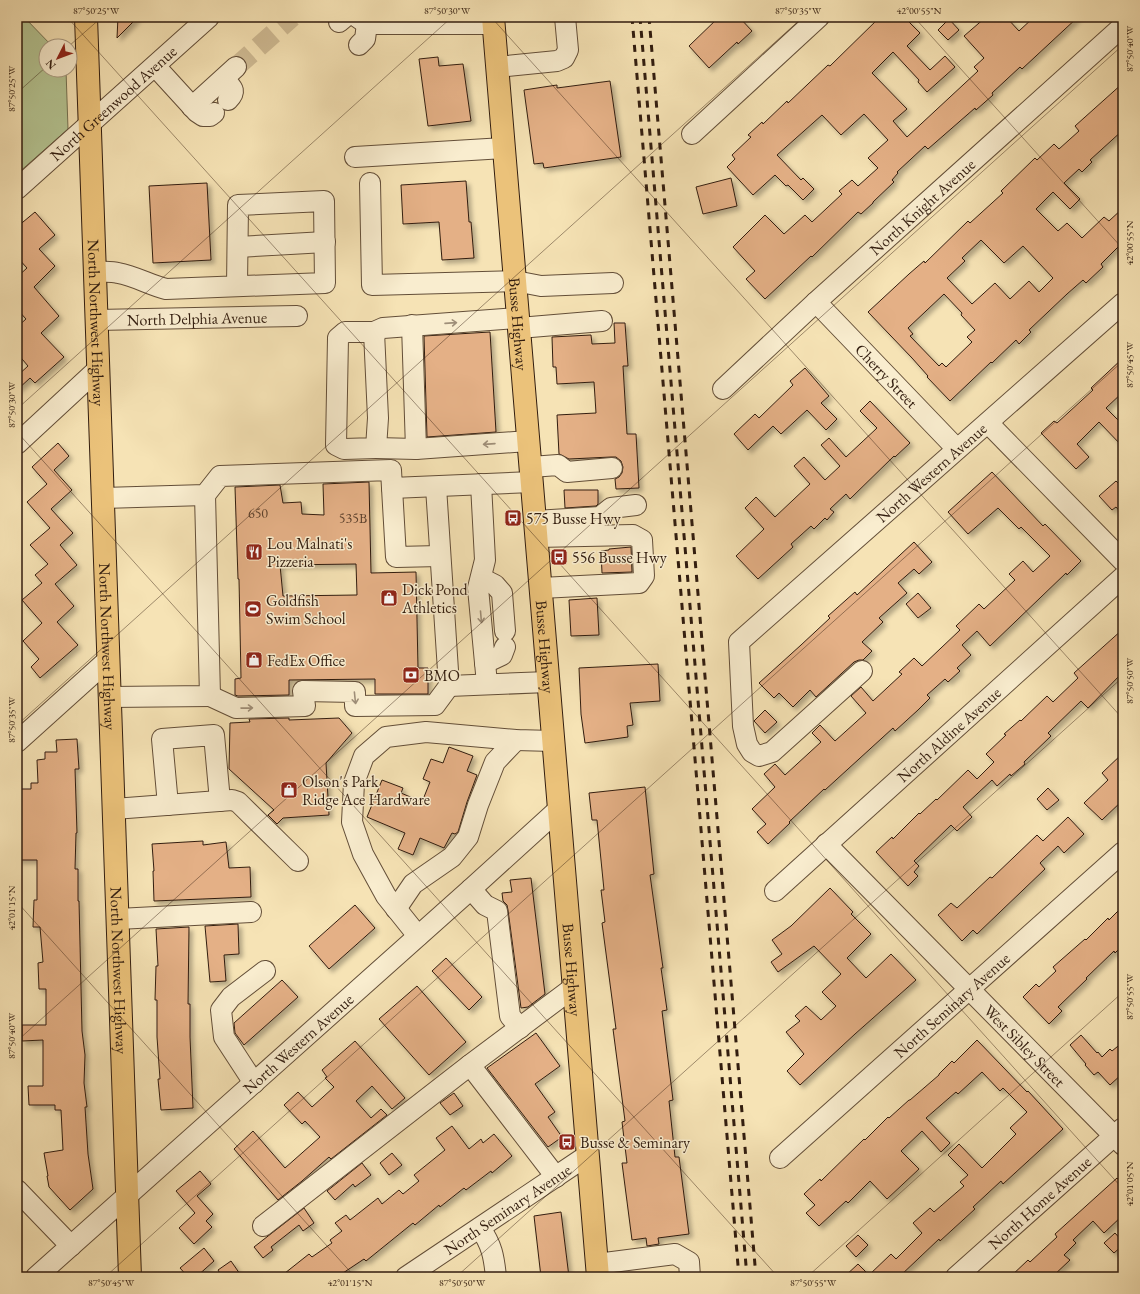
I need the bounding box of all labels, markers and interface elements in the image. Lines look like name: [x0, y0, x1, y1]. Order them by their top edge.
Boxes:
text: 87°50'25"W: [73, 4, 120, 17]
text: 87°50'30"W: [424, 4, 471, 17]
text: 87°50'35"W: [775, 4, 822, 17]
text: 42°00'55"N: [897, 4, 942, 17]
text: 87°50'40"W: [1123, 25, 1136, 72]
north arrow: [38, 38, 78, 78]
street label: North Greenwood Avenue: [46, 41, 180, 165]
text: 87°50'25"W: [5, 65, 18, 112]
street label: North Knight Avenue: [865, 154, 979, 260]
text: 42°00'55"N: [1123, 220, 1136, 265]
street label: North Northwest Highway: [83, 239, 110, 408]
street label: Busse Highway: [504, 277, 533, 372]
street label: North Delphia Avenue: [127, 306, 267, 330]
one-way arrow: [444, 319, 457, 326]
street label: Cherry Street: [851, 339, 923, 412]
text: 87°50'45"W: [1123, 341, 1136, 388]
text: 87°50'30"W: [5, 381, 18, 428]
street label: North Western Avenue: [871, 418, 991, 527]
one-way arrow: [483, 440, 496, 447]
house number: 650: [248, 504, 268, 522]
bus stop icon: 575 Busse Hwy: [503, 508, 523, 528]
place label: 575 Busse Hwy: [526, 508, 622, 529]
house number: 535B: [339, 509, 367, 527]
place label: Lou Malnati's Pizzeria: [267, 533, 352, 572]
restaurant icon: Lou Malnati's Pizzeria: [244, 542, 264, 562]
bus stop icon: 556 Busse Hwy: [549, 547, 569, 567]
place label: 556 Busse Hwy: [572, 547, 668, 568]
street label: North Northwest Highway: [95, 563, 121, 732]
place label: Dick Pond Athletics: [401, 579, 469, 618]
shop icon: Dick Pond Athletics: [379, 588, 399, 608]
place label: Goldfish Swim School: [266, 590, 346, 629]
sports icon: Goldfish Swim School: [243, 599, 263, 619]
street label: Busse Highway: [531, 599, 560, 695]
one-way arrow: [477, 610, 485, 623]
shop icon: FedEx Office: [244, 650, 264, 670]
place label: FedEx Office: [267, 650, 345, 671]
text: 87°50'50"W: [1123, 657, 1136, 704]
bank icon: BMO: [401, 665, 421, 685]
place label: BMO: [424, 665, 460, 686]
street label: North Aldine Avenue: [892, 682, 1005, 787]
one-way arrow: [351, 692, 358, 705]
text: 87°50'35"W: [5, 696, 18, 743]
one-way arrow: [240, 704, 253, 712]
place label: Olson's Park Ridge Ace Hardware: [302, 771, 430, 810]
shop icon: Olson's Park Ridge Ace Hardware: [279, 780, 299, 800]
text: 42°01'15"N: [5, 885, 18, 930]
street label: North Northwest Highway: [106, 887, 133, 1055]
street label: Busse Highway: [558, 922, 587, 1018]
street label: North Seminary Avenue: [889, 947, 1014, 1062]
text: 87°50'55"W: [1123, 973, 1136, 1020]
street label: North Western Avenue: [238, 989, 358, 1098]
street label: West Sibley Street: [979, 1000, 1070, 1091]
text: 87°50'40"W: [5, 1012, 18, 1059]
bus stop icon: Busse & Seminary: [557, 1132, 577, 1152]
place label: Busse & Seminary: [580, 1132, 691, 1153]
street label: North Home Avenue: [984, 1151, 1096, 1254]
street label: North Seminary Avenue: [440, 1159, 575, 1259]
text: 42°01'05"N: [1123, 1161, 1136, 1206]
text: 87°50'45"W: [88, 1276, 135, 1289]
text: 42°01'15"N: [328, 1276, 373, 1289]
text: 87°50'50"W: [439, 1276, 486, 1289]
text: 87°50'55"W: [790, 1276, 837, 1289]

